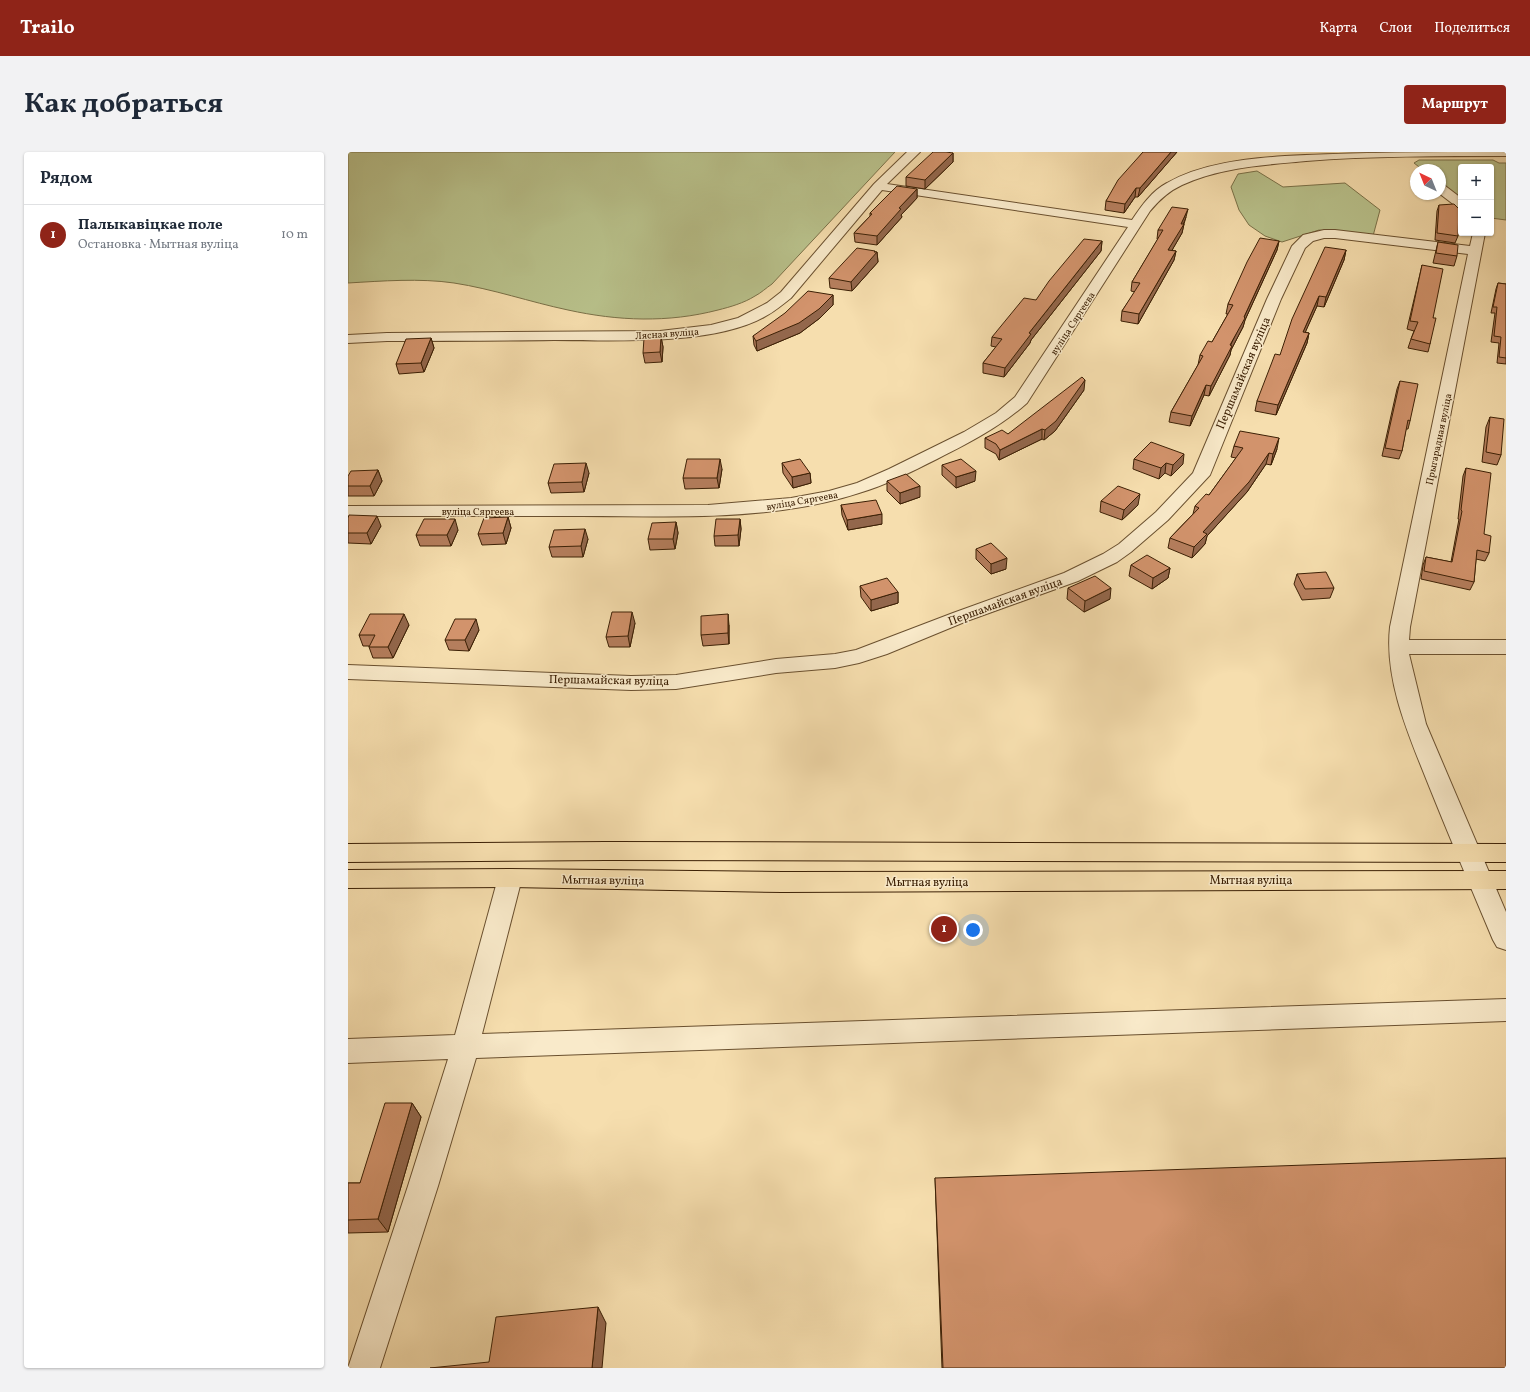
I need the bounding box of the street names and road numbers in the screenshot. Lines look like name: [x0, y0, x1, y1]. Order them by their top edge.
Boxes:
street label: вуліца Сяргеева: [1047, 289, 1099, 358]
street label: Першамайская вуліца: [1213, 315, 1275, 432]
street label: Лясная вуліца: [635, 325, 700, 343]
street label: Прыгарадная вуліца: [1422, 392, 1456, 486]
street label: вуліца Сяргеева: [765, 488, 839, 514]
street label: вуліца Сяргеева: [442, 505, 514, 519]
street label: Першамайская вуліца: [946, 574, 1065, 630]
street label: Першамайская вуліца: [549, 672, 669, 690]
street label: Мытная вуліца: [561, 872, 645, 890]
street label: Мытная вуліца: [1210, 873, 1292, 889]
street label: Мытная вуліца: [886, 875, 968, 891]

